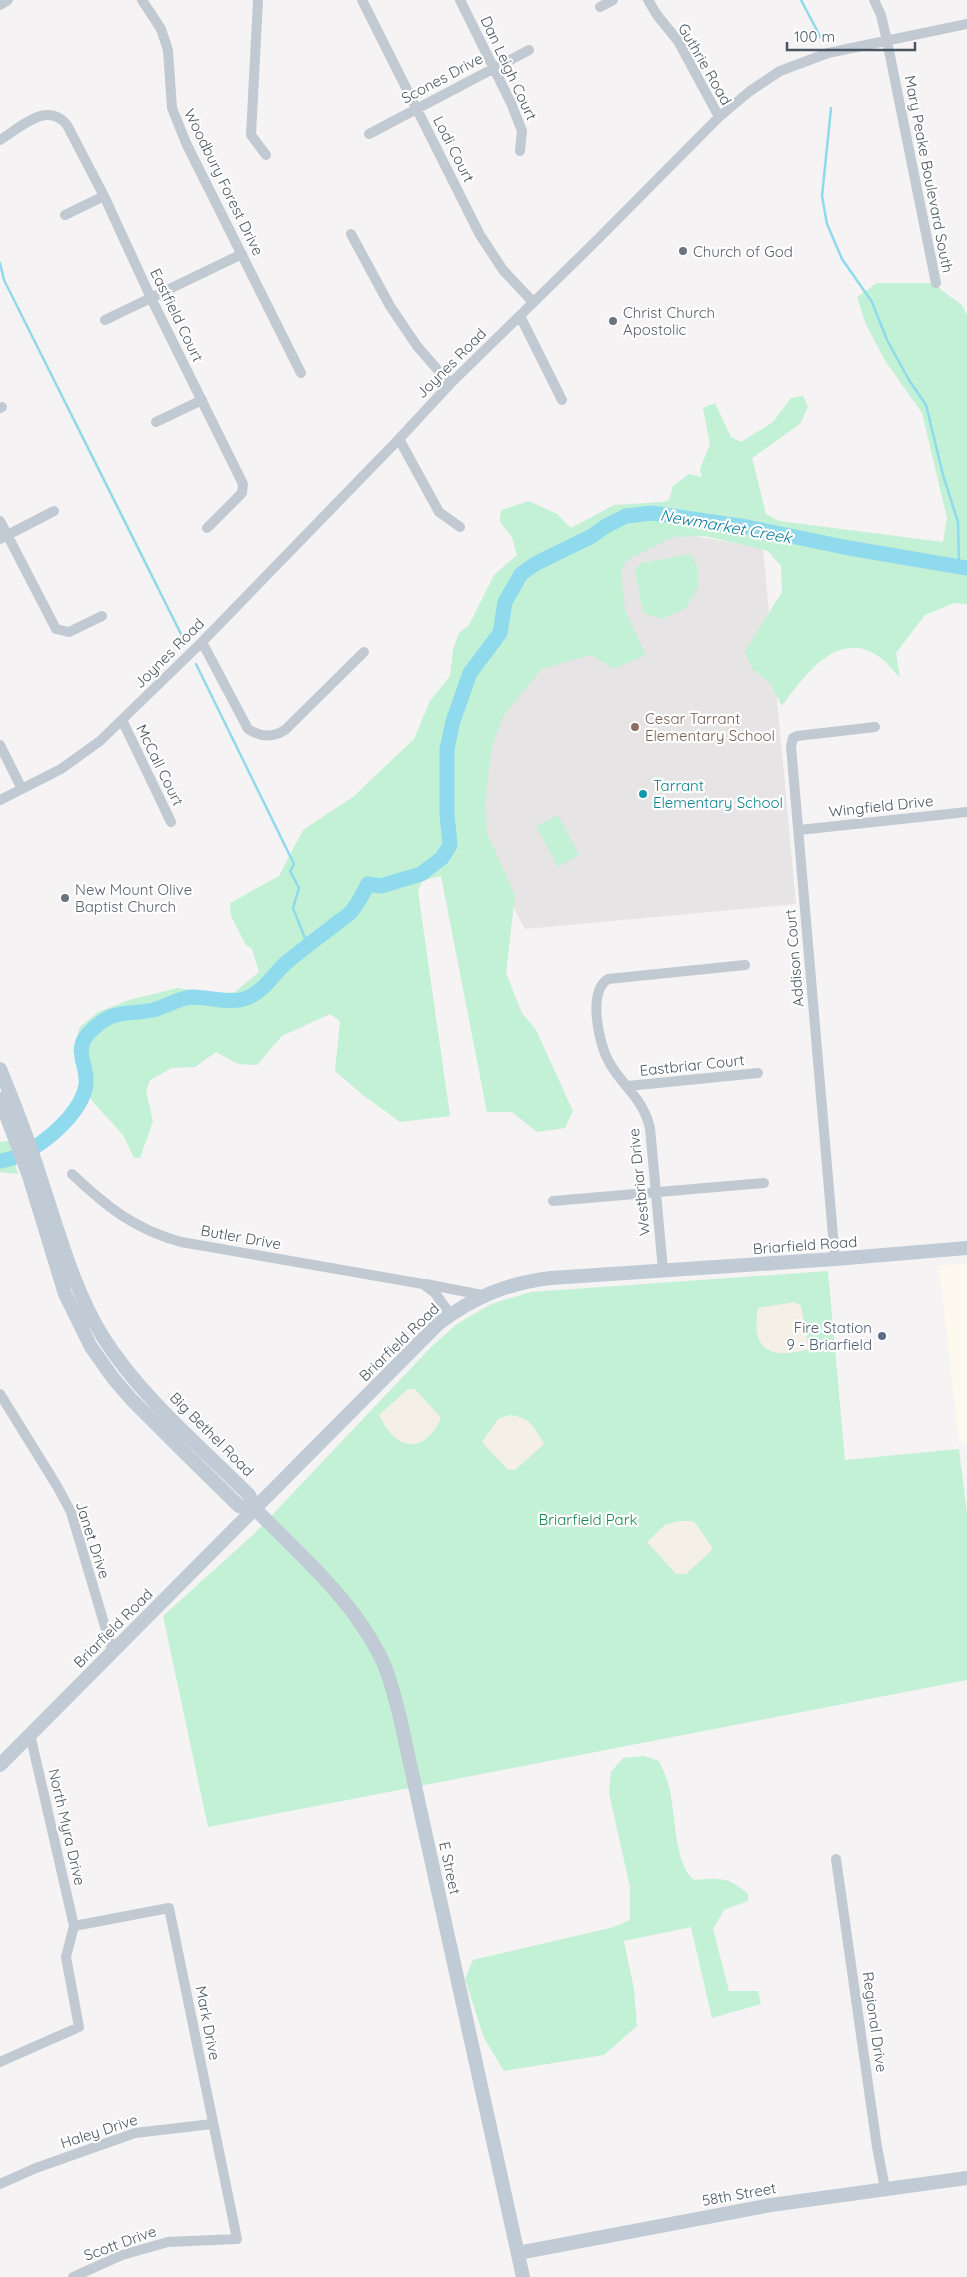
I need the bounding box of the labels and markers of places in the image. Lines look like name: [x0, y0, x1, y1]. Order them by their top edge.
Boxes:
place label: Church of God: [693, 242, 793, 261]
marker: Church of God: [677, 245, 689, 257]
place label: Christ Church Apostolic: [623, 303, 715, 339]
marker: Christ Church Apostolic: [607, 315, 619, 327]
place label: Cesar Tarrant Elementary School: [645, 709, 775, 745]
marker: Cesar Tarrant Elementary School: [629, 721, 641, 733]
place label: Tarrant Elementary School: [653, 776, 783, 812]
marker: Tarrant Elementary School: [637, 788, 649, 800]
place label: New Mount Olive Baptist Church: [75, 880, 192, 916]
marker: New Mount Olive Baptist Church: [59, 892, 71, 904]
place label: Fire Station 9 - Briarfield: [787, 1318, 872, 1354]
marker: Fire Station 9 - Briarfield: [876, 1330, 888, 1342]

